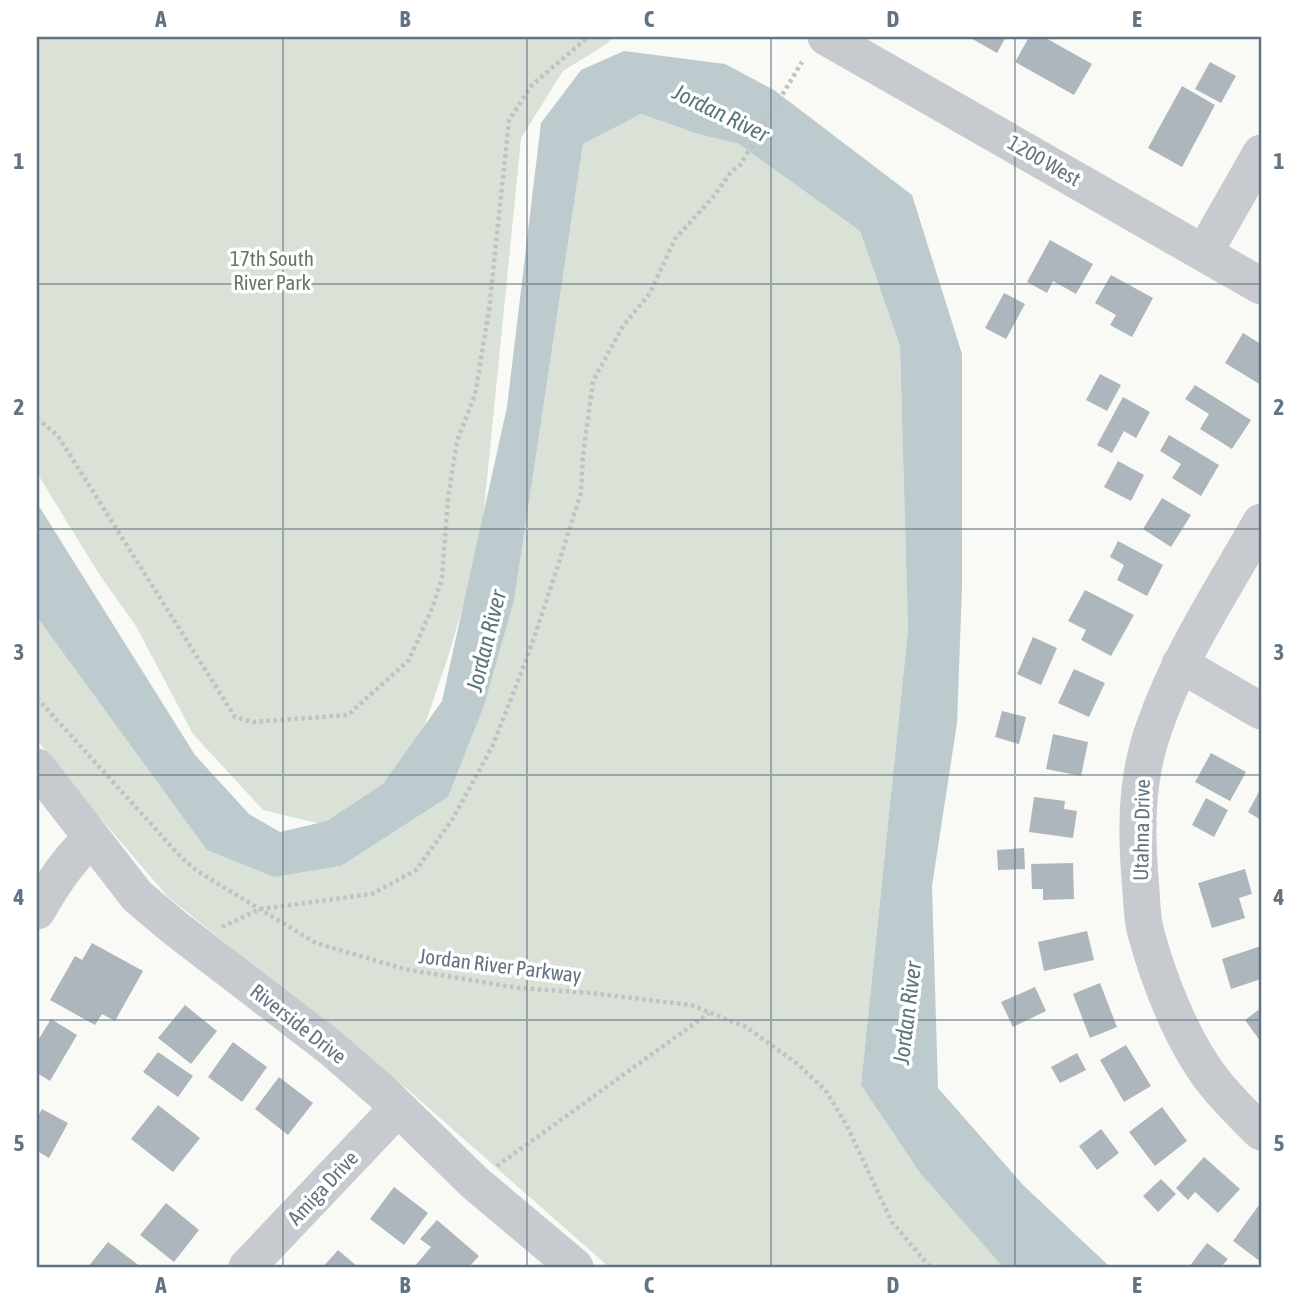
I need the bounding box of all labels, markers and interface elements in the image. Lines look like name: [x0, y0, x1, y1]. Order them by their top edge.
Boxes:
text: A: [154, 6, 167, 32]
text: B: [400, 6, 411, 32]
text: C: [644, 6, 655, 32]
text: D: [887, 6, 900, 32]
text: E: [1132, 6, 1142, 32]
water label: Jordan River: [668, 78, 774, 148]
street label: 1200 West: [1004, 130, 1085, 191]
text: 1: [14, 148, 25, 174]
text: 1: [1274, 148, 1285, 174]
park label: 17th South River Park: [230, 246, 314, 294]
text: 2: [14, 394, 24, 420]
text: 2: [1274, 394, 1284, 420]
water label: Jordan River: [461, 586, 511, 695]
text: 3: [14, 639, 24, 665]
text: 3: [1274, 639, 1284, 665]
street label: Utahna Drive: [1128, 779, 1154, 881]
text: 4: [13, 884, 25, 910]
text: 4: [1273, 884, 1285, 910]
street label: Jordan River Parkway: [417, 943, 583, 987]
water label: Jordan River: [888, 959, 926, 1067]
street label: Riverside Drive: [246, 978, 351, 1068]
text: 5: [14, 1130, 25, 1156]
text: 5: [1274, 1130, 1285, 1156]
street label: Amiga Drive: [282, 1145, 363, 1229]
text: A: [154, 1272, 167, 1298]
text: B: [400, 1272, 411, 1298]
text: C: [644, 1272, 655, 1298]
text: D: [887, 1272, 900, 1298]
text: E: [1132, 1272, 1142, 1298]

